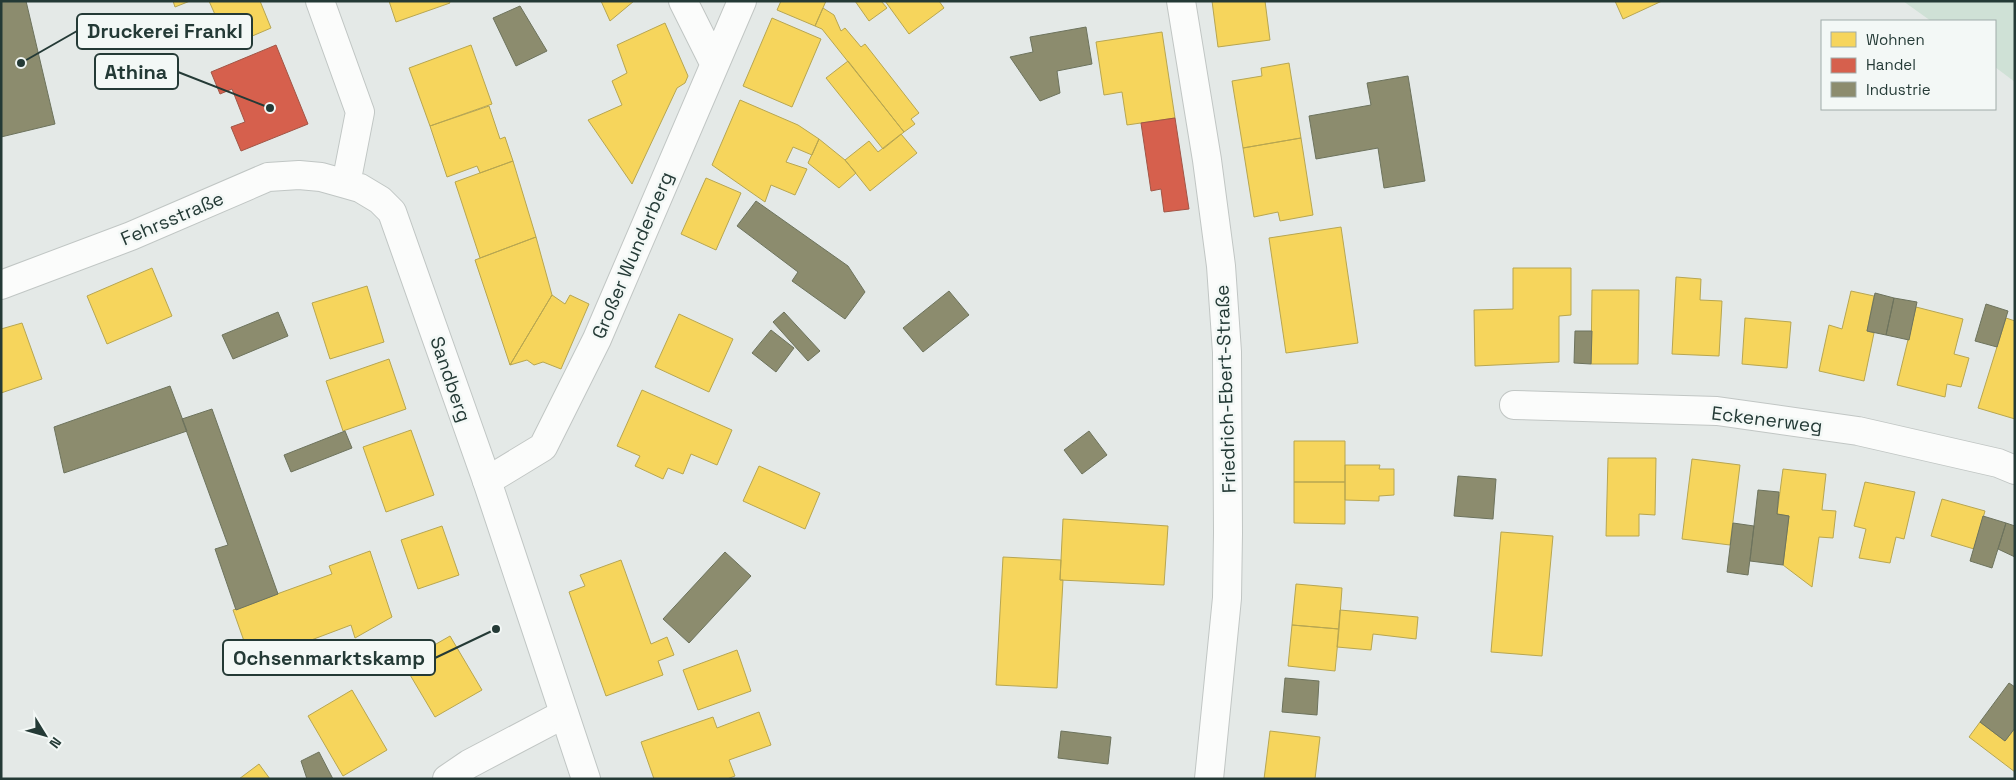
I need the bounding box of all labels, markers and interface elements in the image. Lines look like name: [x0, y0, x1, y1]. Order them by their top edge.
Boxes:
callout: Druckerei Frankl: [77, 14, 252, 49]
text: Druckerei Frankl: [87, 18, 243, 44]
legend: [1821, 20, 1996, 110]
text: Wohnen: [1866, 30, 1925, 49]
callout: Athina: [95, 54, 178, 89]
text: Handel: [1866, 55, 1916, 74]
text: Athina: [105, 59, 168, 85]
text: Industrie: [1866, 80, 1931, 99]
street label: Großer Wunderberg: [586, 168, 679, 343]
street label: Fehrsstraße: [117, 186, 227, 251]
street label: Friedrich-Ebert-Straße: [1209, 284, 1242, 494]
street label: Sandberg: [424, 333, 477, 425]
street label: Eckenerweg: [1710, 400, 1824, 439]
callout: Ochsenmarktskamp: [223, 640, 435, 675]
text: Ochsenmarktskamp: [233, 645, 425, 671]
north arrow: [20, 710, 70, 760]
text: N: [45, 734, 65, 752]

